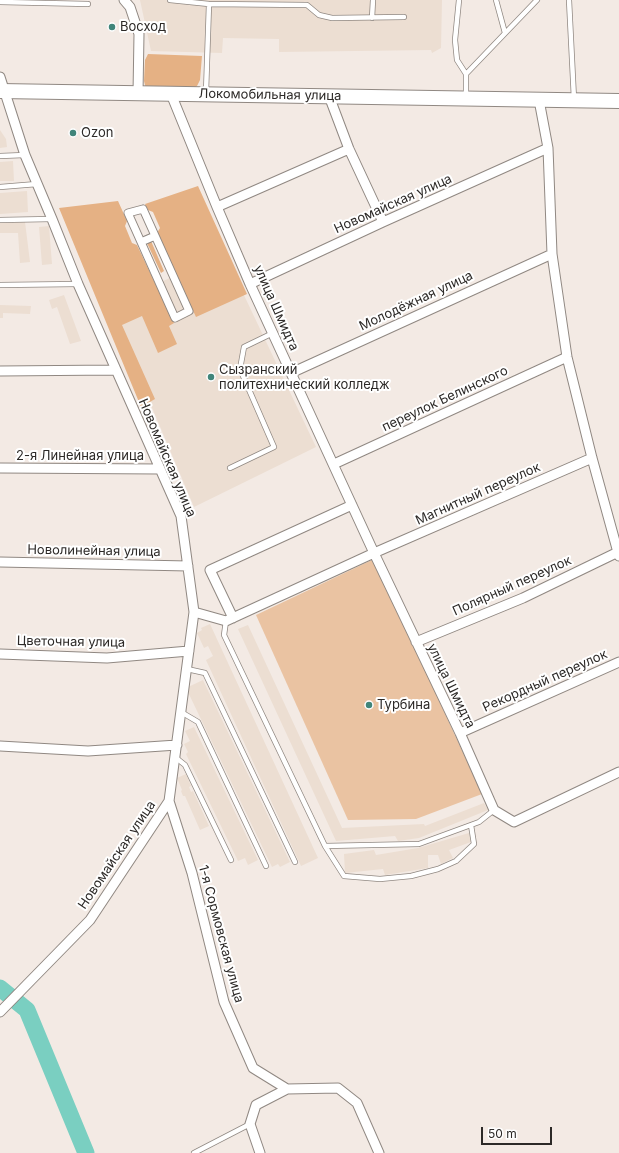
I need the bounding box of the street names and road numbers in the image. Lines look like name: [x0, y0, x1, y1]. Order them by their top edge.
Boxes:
street label: Локомобильная улица: [198, 86, 342, 104]
street label: Новомайская улица: [332, 171, 454, 237]
street label: улица Шмидта: [250, 263, 302, 353]
street label: Молодёжная улица: [357, 268, 475, 334]
street label: переулок Белинского: [380, 363, 510, 435]
street label: Новомайская улица: [135, 396, 199, 520]
street label: 2-я Линейная улица: [16, 448, 144, 464]
street label: Магнитный переулок: [413, 459, 543, 529]
street label: Новолинейная улица: [27, 542, 161, 560]
street label: Полярный переулок: [450, 553, 574, 619]
street label: Цветочная улица: [17, 633, 125, 651]
street label: улица Шмидта: [424, 641, 478, 731]
street label: Рекордный переулок: [480, 646, 610, 716]
street label: Новомайская улица: [75, 798, 159, 912]
street label: 1-я Сормовская улица: [195, 863, 247, 1005]

